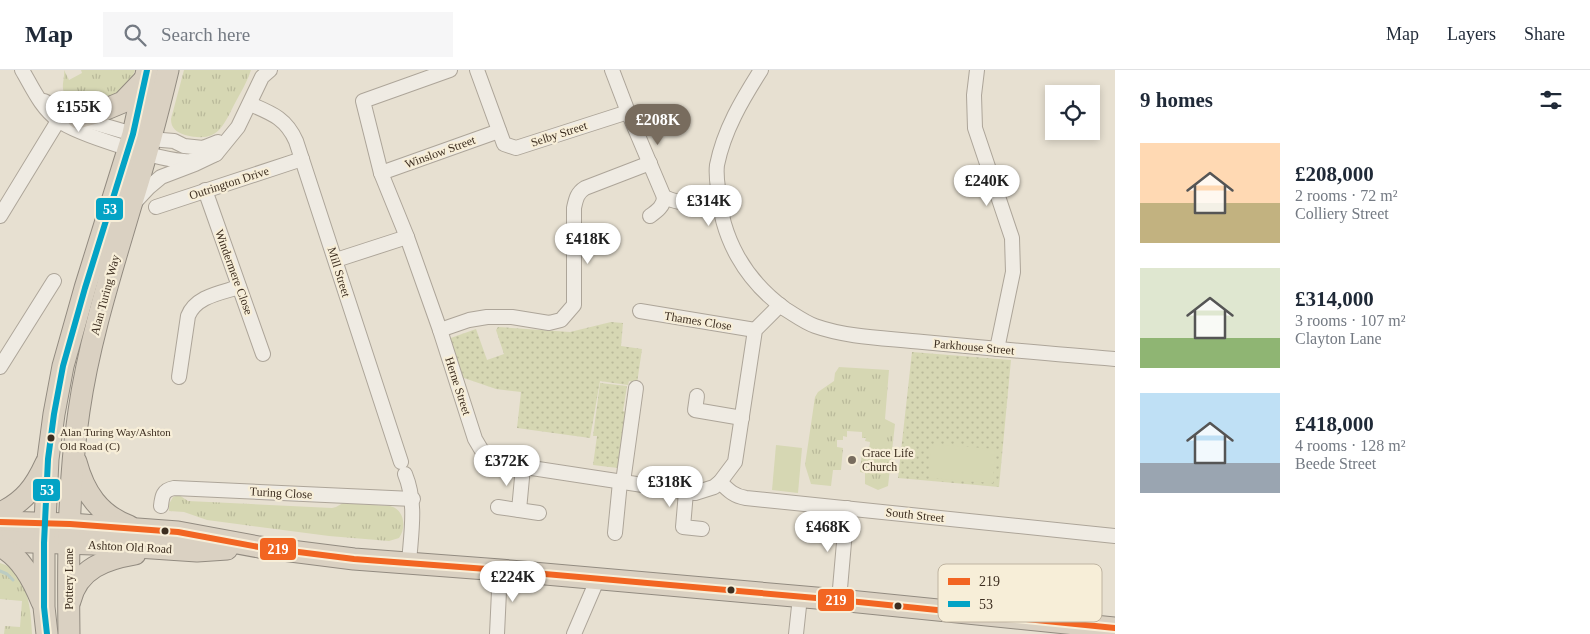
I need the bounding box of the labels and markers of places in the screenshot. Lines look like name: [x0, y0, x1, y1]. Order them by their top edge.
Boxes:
pin: £155K: [44, 90, 114, 133]
pin: £208K: [623, 104, 693, 146]
pin: £240K: [952, 164, 1022, 207]
pin: £314K: [674, 184, 744, 227]
pin: £418K: [553, 222, 623, 265]
place label: Alan Turing Way/Ashton Old Road (C): [60, 426, 171, 453]
marker: Alan Turing Way/Ashton Old Road (C): [46, 433, 56, 443]
pin: £372K: [472, 444, 542, 487]
place label: Grace Life Church: [862, 446, 914, 474]
marker: Grace Life Church: [846, 454, 858, 466]
pin: £318K: [635, 466, 705, 508]
pin: £468K: [793, 510, 863, 553]
unlabelled marker: [160, 526, 170, 536]
pin: £224K: [478, 560, 548, 603]
unlabelled marker: [726, 585, 736, 595]
unlabelled marker: [893, 601, 903, 611]

